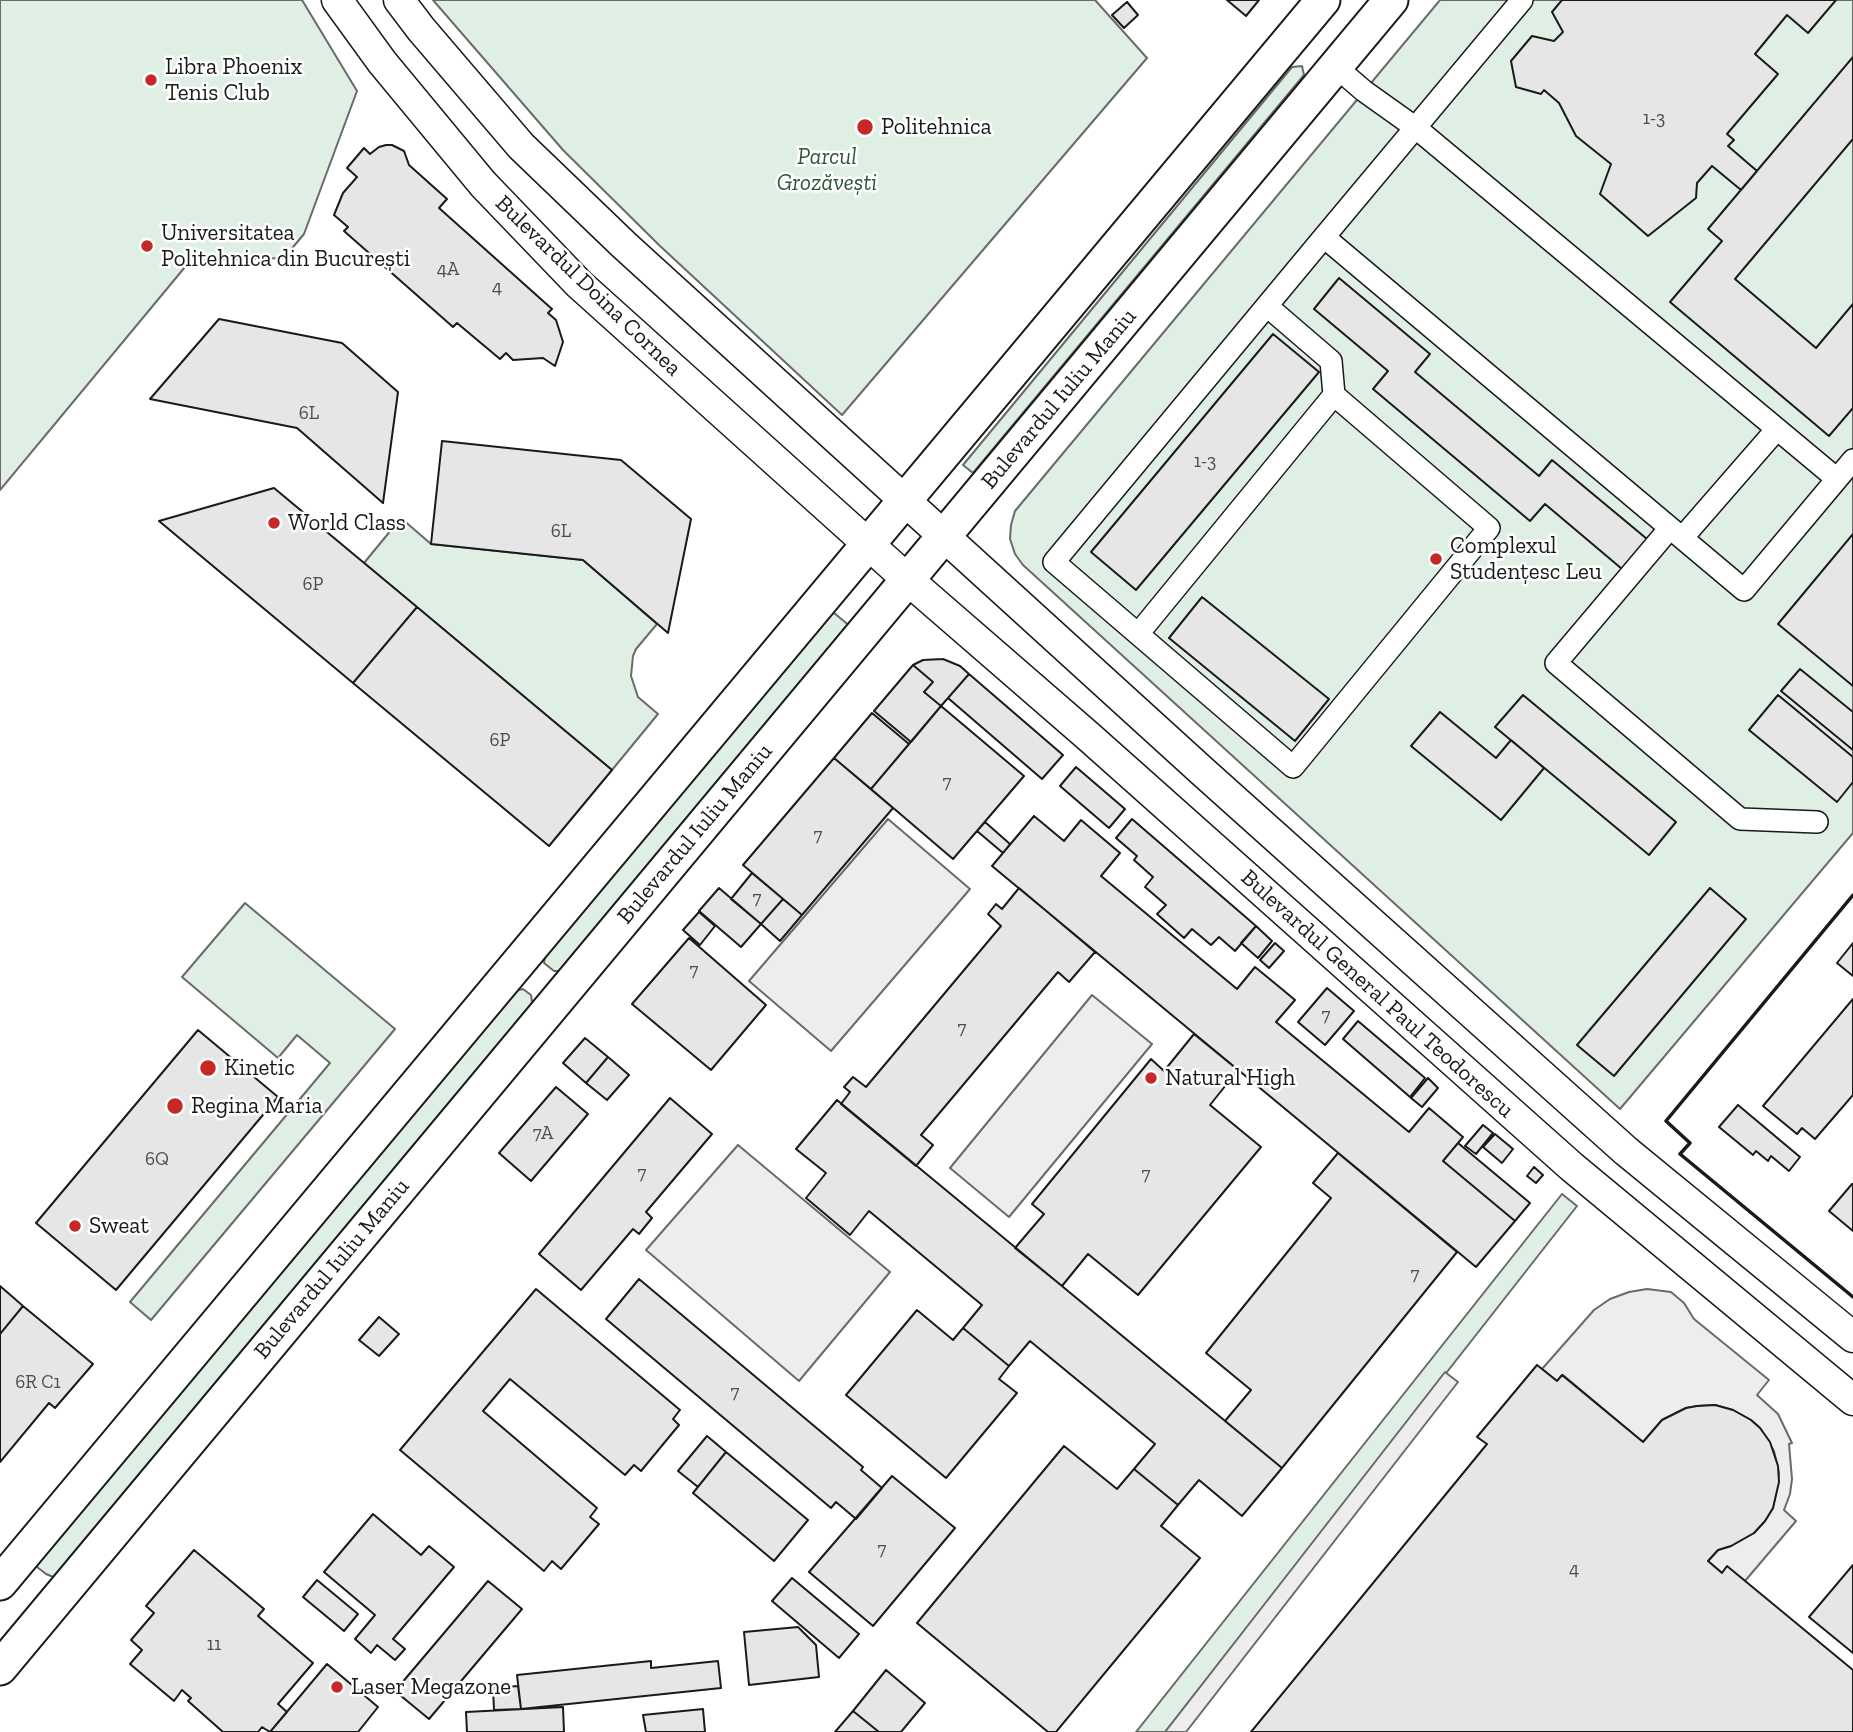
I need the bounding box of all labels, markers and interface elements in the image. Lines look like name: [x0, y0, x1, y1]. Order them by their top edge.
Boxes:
place label: Libra Phoenix Tenis Club: [165, 53, 302, 107]
marker: Libra Phoenix Tenis Club: [143, 72, 159, 88]
house number: 1-3: [1643, 108, 1665, 130]
place label: Politehnica: [881, 113, 992, 141]
marker: Politehnica: [855, 117, 875, 137]
park label: Parcul Grozăvești: [777, 143, 877, 197]
street label: Bulevardul Doina Cornea: [489, 190, 687, 382]
place label: Universitatea Politehnica din București: [161, 219, 410, 273]
marker: Universitatea Politehnica din București: [139, 238, 155, 254]
house number: 4A: [437, 259, 459, 281]
house number: 4: [492, 277, 502, 299]
street label: Bulevardul Iuliu Maniu: [976, 303, 1142, 495]
house number: 6L: [299, 403, 319, 425]
house number: 1-3: [1194, 451, 1216, 473]
place label: World Class: [288, 509, 406, 537]
marker: World Class: [266, 515, 282, 531]
house number: 6L: [551, 521, 571, 543]
place label: Complexul Studențesc Leu: [1450, 532, 1602, 586]
marker: Complexul Studențesc Leu: [1428, 551, 1444, 567]
house number: 6P: [303, 574, 323, 596]
house number: 6P: [490, 730, 510, 752]
street label: Bulevardul Iuliu Maniu: [612, 738, 778, 930]
house number: 7: [943, 772, 951, 794]
house number: 7: [814, 825, 822, 847]
street label: Bulevardul General Paul Teodorescu: [1235, 864, 1519, 1124]
house number: 7: [753, 888, 761, 910]
house number: 7: [690, 960, 698, 982]
house number: 7: [1322, 1005, 1330, 1027]
house number: 7: [958, 1018, 966, 1040]
place label: Kinetic: [224, 1054, 295, 1082]
marker: Kinetic: [198, 1058, 218, 1078]
place label: Natural High: [1165, 1064, 1295, 1092]
marker: Natural High: [1143, 1070, 1159, 1086]
place label: Regina Maria: [191, 1092, 323, 1120]
marker: Regina Maria: [165, 1096, 185, 1116]
house number: 7A: [533, 1123, 553, 1145]
house number: 6Q: [145, 1149, 169, 1171]
house number: 7: [638, 1163, 646, 1185]
house number: 7: [1142, 1164, 1150, 1186]
street label: Bulevardul Iuliu Maniu: [249, 1173, 415, 1365]
place label: Sweat: [89, 1212, 149, 1240]
marker: Sweat: [67, 1218, 83, 1234]
house number: 7: [1411, 1264, 1419, 1286]
house number: 6R C1: [15, 1372, 61, 1394]
house number: 7: [731, 1382, 739, 1404]
house number: 7: [878, 1539, 886, 1561]
house number: 4: [1569, 1559, 1579, 1581]
house number: 11: [207, 1634, 221, 1656]
place label: Laser Megazone: [351, 1673, 511, 1701]
marker: Laser Megazone: [329, 1679, 345, 1695]

